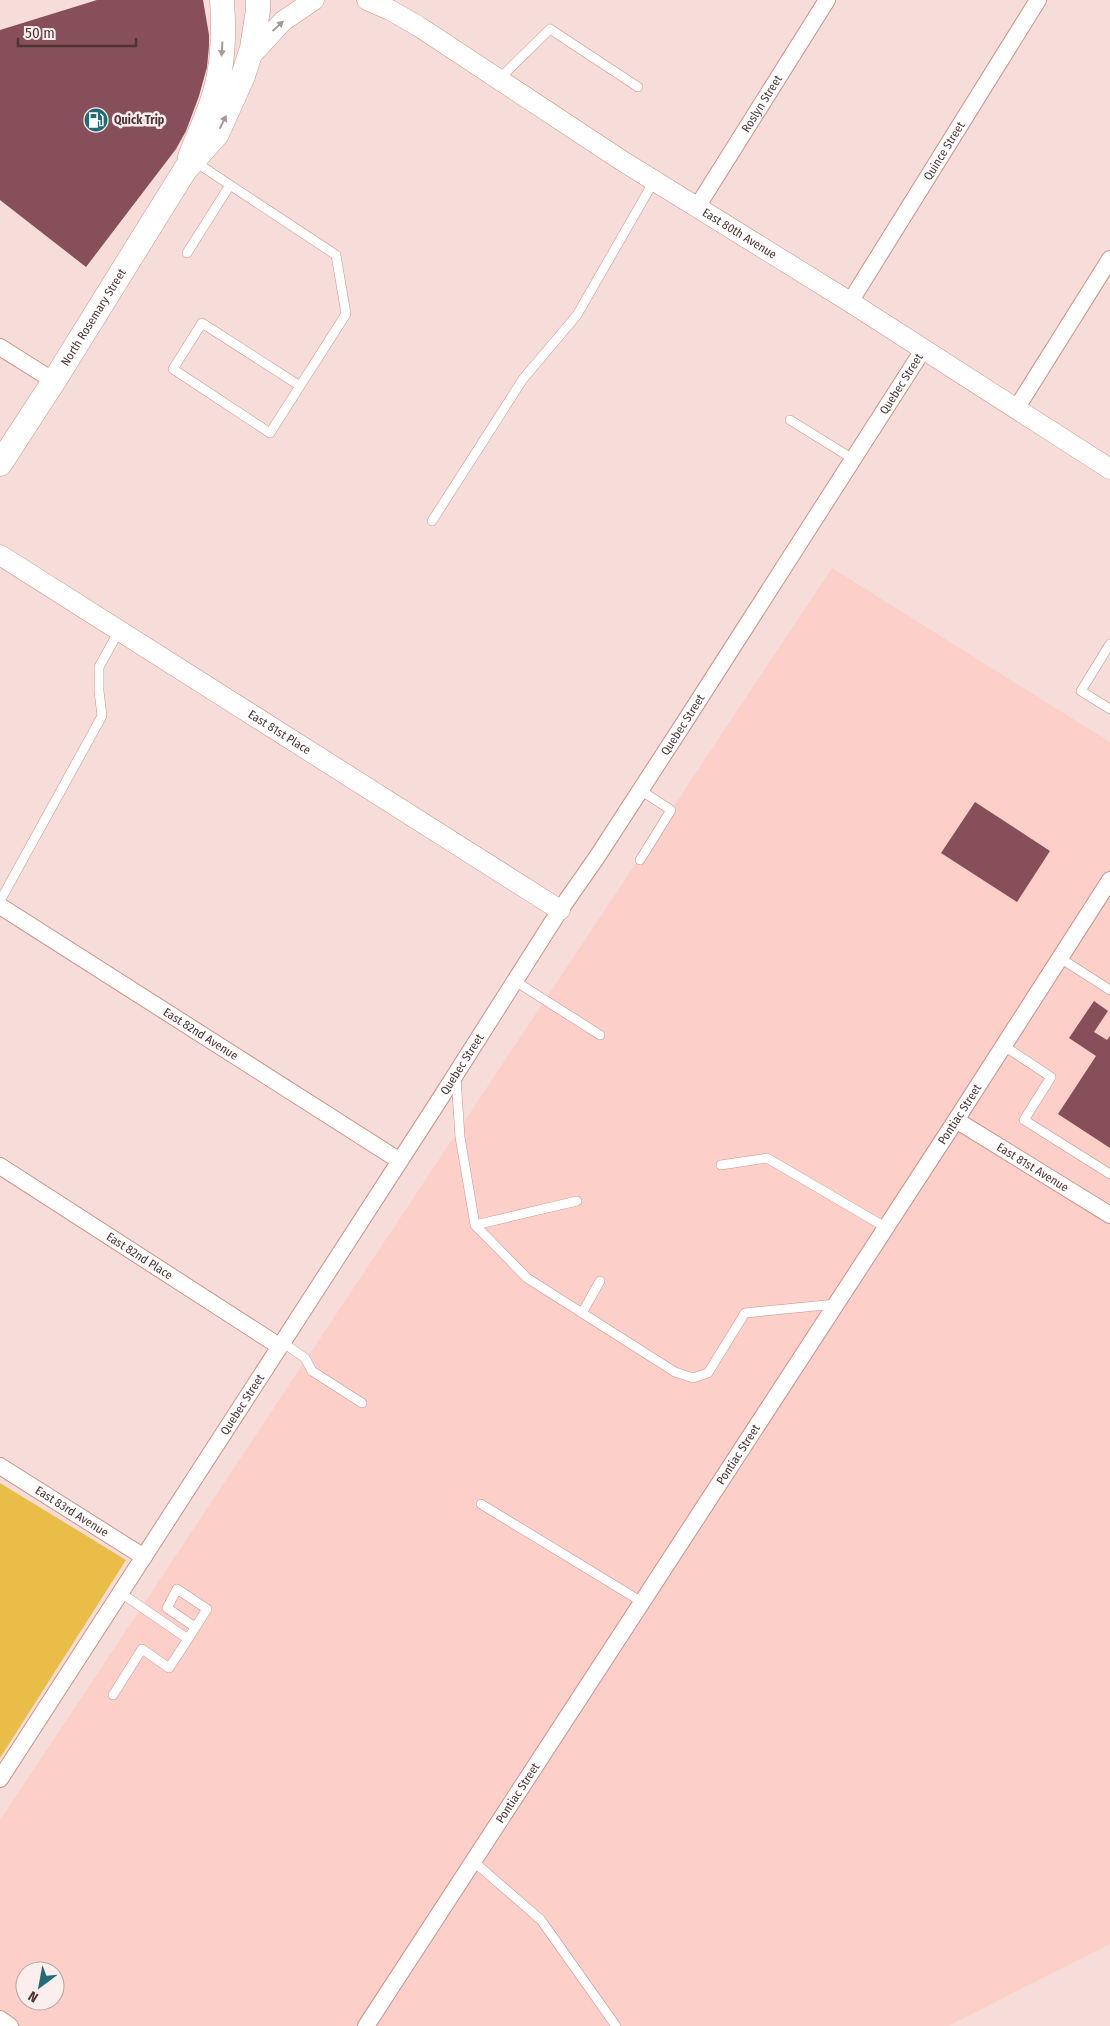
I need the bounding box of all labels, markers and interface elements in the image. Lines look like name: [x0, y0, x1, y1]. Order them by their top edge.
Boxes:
scale bar: [18, 15, 135, 47]
one-way arrow: [272, 20, 284, 32]
text: 50 m: [25, 24, 55, 42]
one-way arrow: [218, 41, 226, 57]
street label: Roslyn Street: [739, 72, 785, 135]
fuel station icon: Quick Trip: [83, 107, 109, 133]
place label: Quick Trip: [114, 113, 165, 127]
one-way arrow: [219, 115, 227, 129]
street label: Quince Street: [921, 119, 968, 183]
street label: East 80th Avenue: [700, 205, 779, 262]
street label: North Rosemary Street: [58, 266, 129, 368]
street label: Quebec Street: [877, 351, 926, 417]
street label: Quebec Street: [658, 692, 708, 758]
street label: East 81st Place: [246, 707, 314, 757]
street label: East 82nd Avenue: [161, 1005, 241, 1063]
street label: Quebec Street: [437, 1031, 487, 1097]
street label: Pontiac Street: [935, 1081, 984, 1147]
street label: East 81st Avenue: [994, 1140, 1071, 1195]
street label: East 82nd Place: [104, 1230, 175, 1283]
street label: Quebec Street: [217, 1371, 267, 1438]
street label: Pontiac Street: [713, 1422, 763, 1487]
street label: East 83rd Avenue: [33, 1483, 111, 1540]
street label: Pontiac Street: [493, 1760, 542, 1826]
north arrow: [15, 1961, 65, 2011]
text: N: [25, 1987, 41, 2006]

